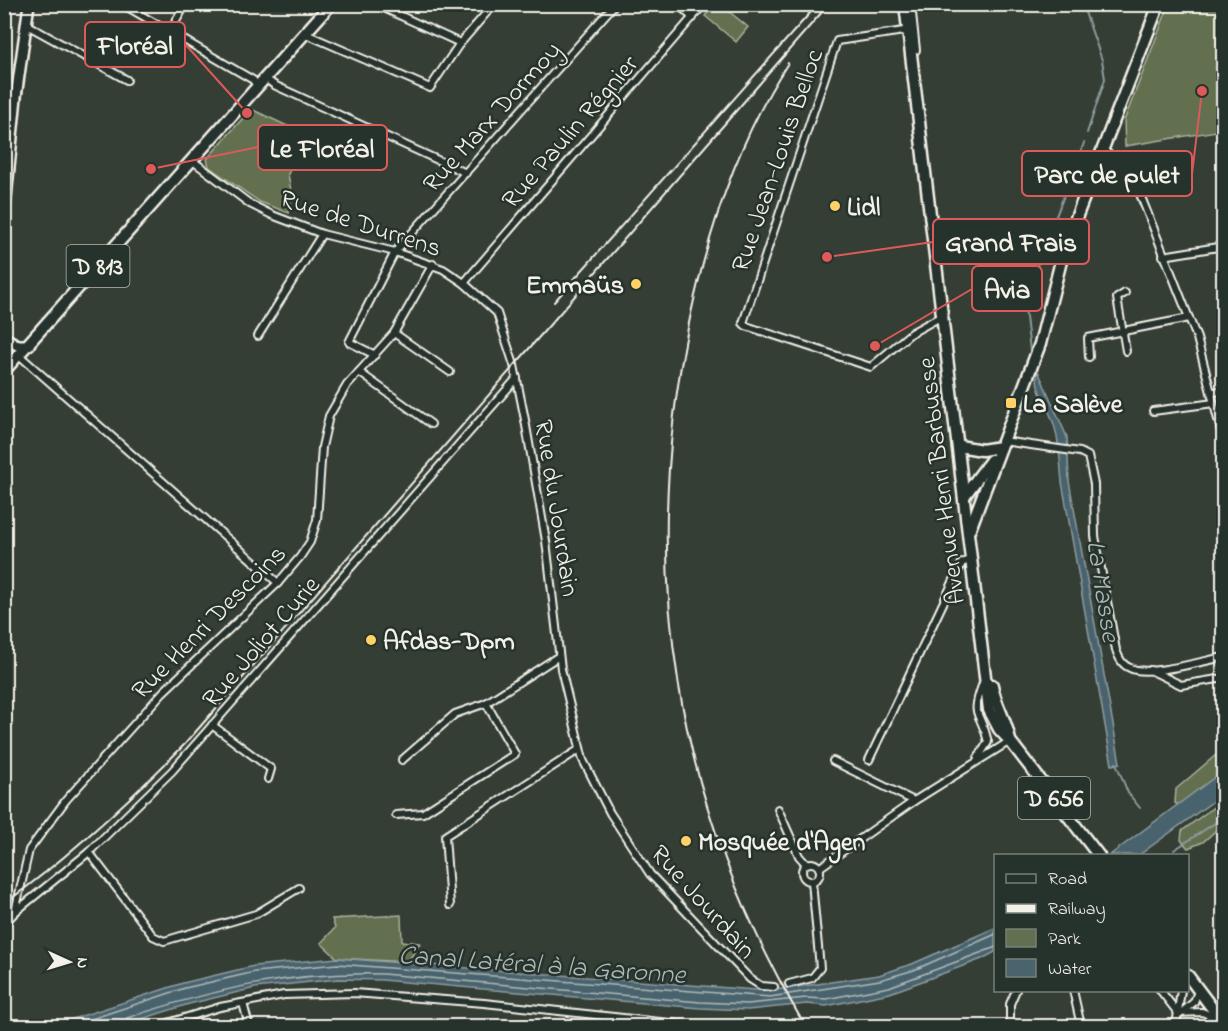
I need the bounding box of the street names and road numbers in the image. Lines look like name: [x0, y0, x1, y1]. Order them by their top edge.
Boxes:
street label: Rue Marx Dormoy: [415, 34, 572, 202]
street label: Rue Jean-Louis Belloc: [723, 44, 835, 278]
street label: Rue Paulin Régnier: [494, 47, 650, 218]
street label: Rue de Durrens: [274, 181, 446, 269]
road number: D 813: [66, 245, 130, 287]
street label: Avenue Henri Barbusse: [909, 354, 977, 607]
street label: Rue du Jourdain: [522, 417, 588, 600]
street label: Rue Henri Descoins: [124, 537, 296, 709]
street label: Rue Joliot Curie: [194, 568, 331, 717]
road number: D 656: [1018, 777, 1090, 819]
street label: Rue Jourdain: [640, 837, 764, 969]

